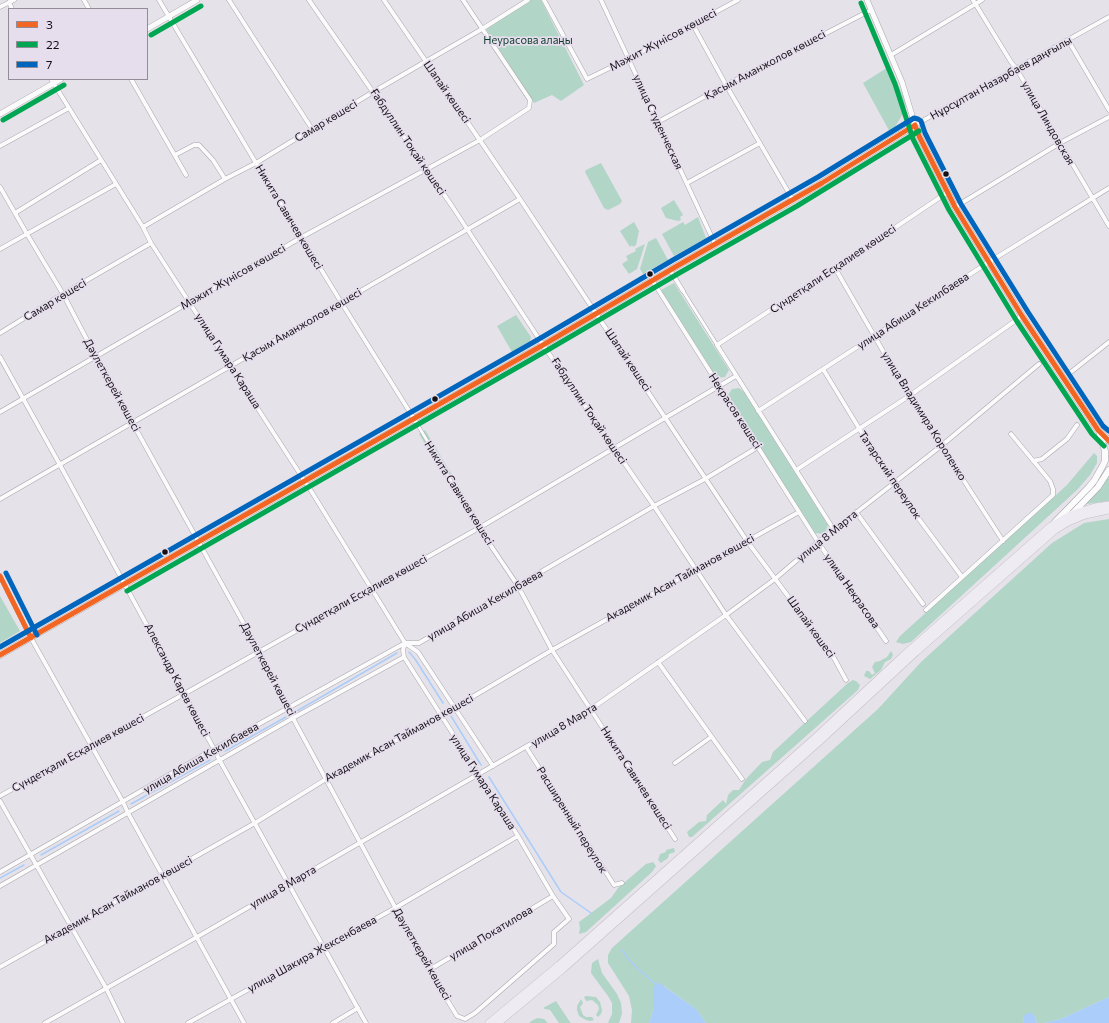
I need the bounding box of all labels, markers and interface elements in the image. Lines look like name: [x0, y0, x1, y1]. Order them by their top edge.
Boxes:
street label: Мәжит Жүнісов көшесі: [607, 6, 719, 74]
legend: [8, 8, 148, 80]
text: 3: [46, 17, 53, 31]
street label: Қасым Аманжолов көшесі: [702, 27, 828, 103]
park label: Неурасова алаңы: [483, 33, 573, 47]
street label: Нұрсұлтан Назарбаев даңғылы: [928, 33, 1074, 123]
text: 22: [46, 37, 59, 51]
text: 7: [46, 57, 52, 71]
street label: Шапай көшесі: [421, 58, 473, 126]
street label: улица Студенческая: [630, 73, 686, 171]
street label: улица Линдовская: [1019, 79, 1077, 167]
street label: Ғабдуллин Тоқай көшесі: [368, 86, 448, 198]
street label: Самар көшесі: [292, 97, 360, 145]
street label: Никита Савичев көшесі: [252, 162, 326, 272]
unlabelled marker: [941, 169, 951, 179]
street label: Сүндетқали Есқалиев көшесі: [768, 222, 898, 316]
street label: Мәжит Жүнісов көшесі: [178, 241, 288, 313]
unlabelled marker: [645, 269, 655, 279]
street label: улица Абиша Кекилбаева: [855, 270, 971, 352]
street label: Самар көшесі: [21, 276, 89, 324]
street label: Қасым Аманжолов көшесі: [240, 285, 364, 365]
street label: улица Гумара Караша: [192, 311, 264, 411]
street label: Шапай көшесі: [602, 326, 654, 394]
street label: Дәулеткерей көшесі: [81, 336, 143, 434]
street label: улица Владимира Короленко: [879, 349, 969, 483]
street label: Ғабдуллин Тоқай көшесі: [549, 355, 629, 467]
street label: Некрасов көшесі: [706, 371, 764, 451]
unlabelled marker: [430, 394, 440, 404]
street label: Татарский переулок: [856, 428, 924, 522]
street label: Никита Савичев көшесі: [422, 439, 496, 547]
street label: улица 8 Марта: [794, 507, 860, 565]
street label: Академик Асан Тайманов көшесі: [603, 531, 757, 625]
unlabelled marker: [160, 547, 170, 557]
street label: улица Некрасова: [821, 551, 883, 631]
street label: Сүндетқали Есқалиев көшесі: [293, 552, 429, 636]
street label: улица Абиша Кекилбаева: [425, 567, 545, 643]
street label: Шапай көшесі: [784, 594, 838, 660]
street label: Дәулеткерей көшесі: [238, 620, 298, 718]
street label: Александр Карев көшесі: [141, 621, 213, 739]
street label: Академик Асан Тайманов көшесі: [322, 691, 476, 785]
street label: улица 8 Марта: [529, 700, 599, 750]
street label: Сүндетқали Есқалиев көшесі: [10, 711, 146, 795]
street label: улица Абиша Кекилбаева: [141, 720, 261, 796]
street label: Никита Савичев көшесі: [598, 724, 674, 832]
street label: улица Гумара Караша: [447, 732, 519, 832]
street label: Расширенный переулок: [534, 764, 610, 876]
street label: Академик Асан Тайманов көшесі: [41, 853, 195, 947]
street label: улица 8 Марта: [248, 863, 318, 911]
street label: улица Покатилова: [447, 903, 535, 963]
street label: Дәулеткерей көшесі: [390, 905, 454, 1003]
street label: улица Шакира Жексенбаева: [245, 913, 379, 995]

